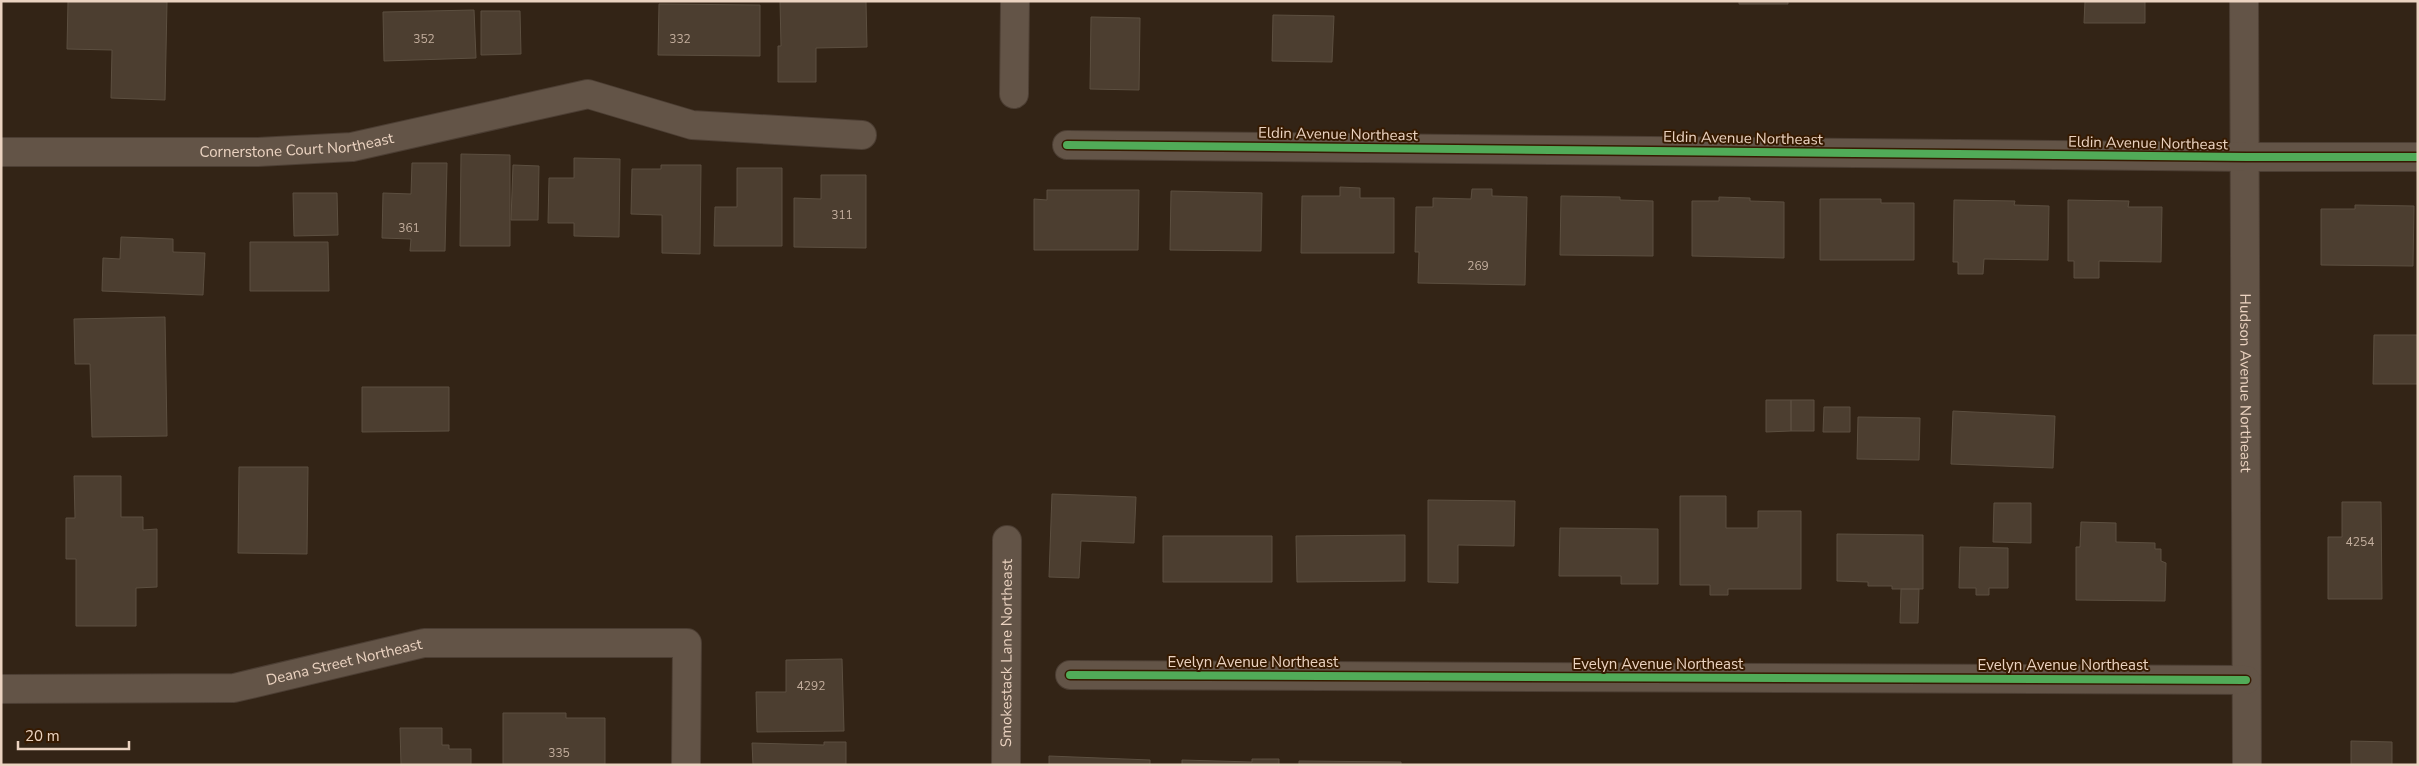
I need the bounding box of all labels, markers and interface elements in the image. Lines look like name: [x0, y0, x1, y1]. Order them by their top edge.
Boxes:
house number: 352: [413, 31, 435, 47]
house number: 332: [669, 31, 691, 47]
street label: Eldin Avenue Northeast: [1258, 123, 1419, 145]
street label: Eldin Avenue Northeast: [1663, 127, 1824, 149]
street label: Cornerstone Court Northeast: [200, 128, 396, 162]
street label: Eldin Avenue Northeast: [2068, 132, 2229, 154]
house number: 311: [831, 207, 853, 223]
house number: 361: [398, 220, 420, 236]
house number: 269: [1467, 258, 1489, 274]
street label: Hudson Avenue Northeast: [2235, 294, 2256, 473]
house number: 4254: [2346, 534, 2374, 550]
street label: Smokestack Lane Northeast: [996, 558, 1017, 747]
street label: Deana Street Northeast: [264, 634, 425, 690]
street label: Evelyn Avenue Northeast: [1168, 652, 1339, 672]
street label: Evelyn Avenue Northeast: [1573, 654, 1744, 674]
street label: Evelyn Avenue Northeast: [1978, 655, 2149, 675]
house number: 4292: [797, 678, 825, 694]
scale bar: [18, 718, 129, 750]
text: 20 m: [25, 726, 60, 746]
house number: 335: [548, 745, 570, 761]

